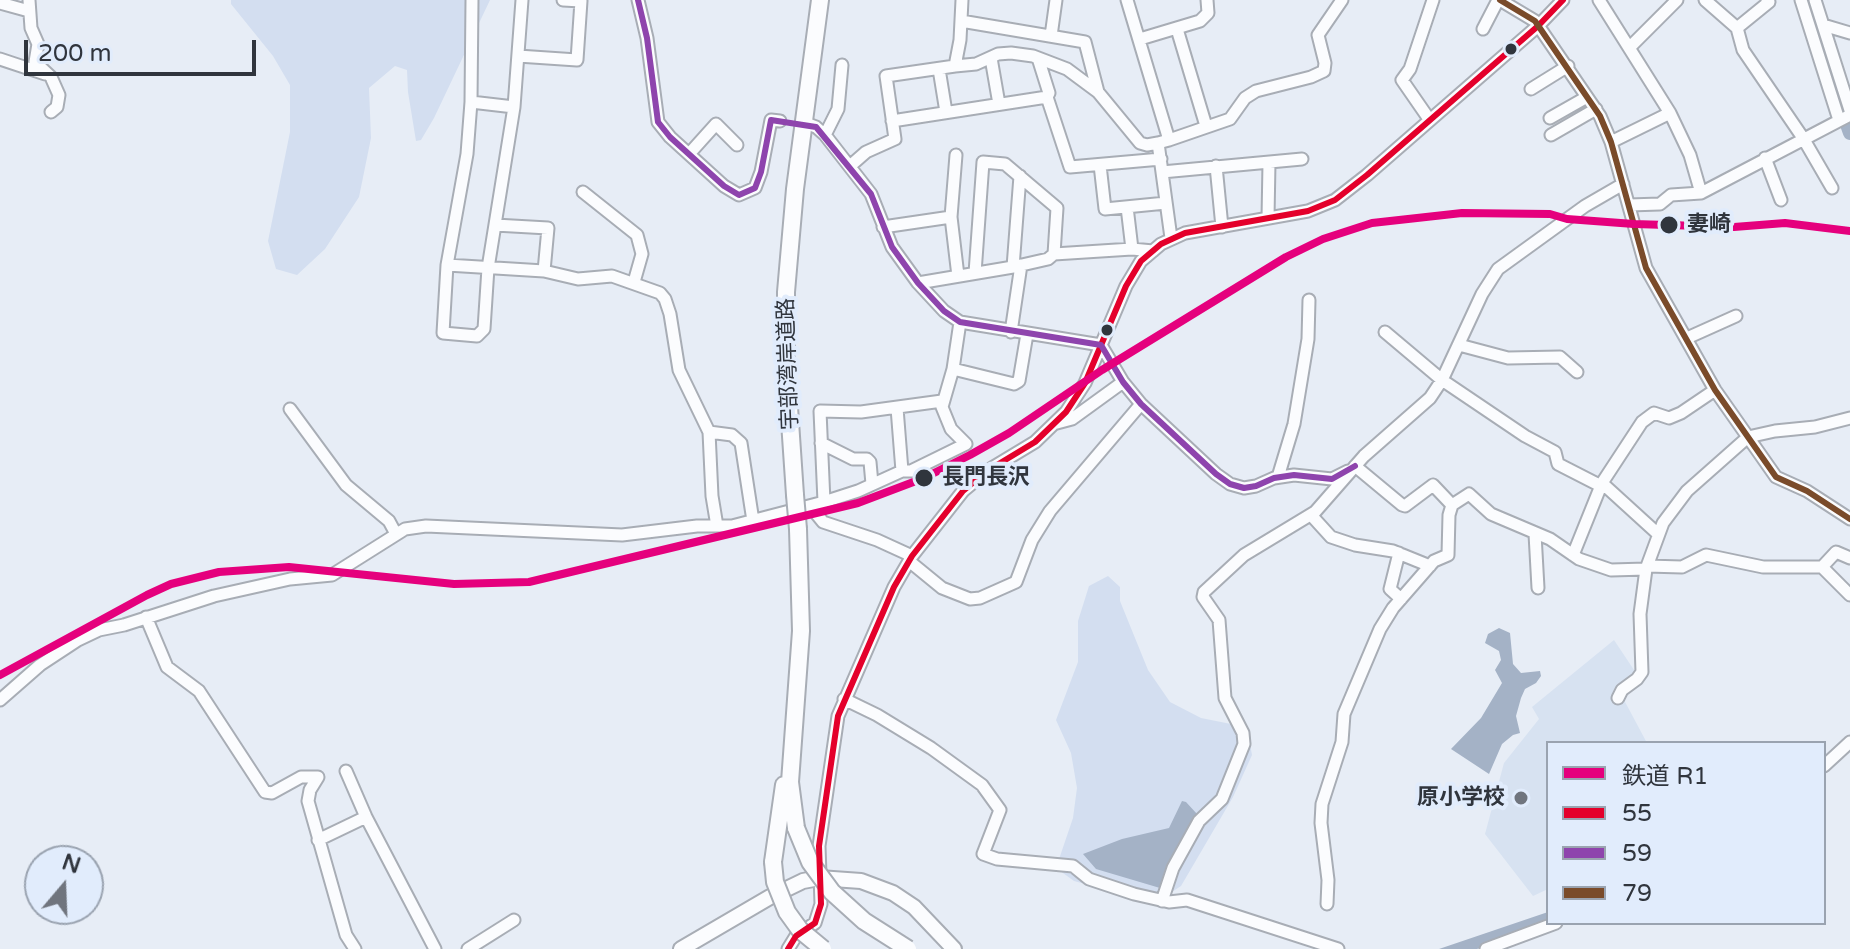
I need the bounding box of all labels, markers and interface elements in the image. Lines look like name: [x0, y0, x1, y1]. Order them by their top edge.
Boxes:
scale bar: [28, 24, 260, 74]
text: 200 m: [38, 39, 112, 68]
unlabelled marker: [1503, 41, 1519, 57]
place label: 妻崎: [1687, 212, 1731, 238]
marker: 妻崎: [1658, 214, 1680, 236]
street label: 宇部湾岸道路: [774, 298, 804, 430]
unlabelled marker: [1099, 322, 1115, 338]
place label: 長門長沢: [942, 465, 1030, 491]
marker: 長門長沢: [913, 467, 935, 489]
legend: [1546, 741, 1826, 925]
text: 鉄道 R1: [1622, 762, 1708, 791]
place label: 原小学校: [1417, 785, 1505, 811]
marker: 原小学校: [1512, 789, 1530, 807]
text: 55: [1622, 799, 1652, 828]
text: 59: [1622, 839, 1652, 868]
north arrow: [24, 845, 104, 925]
text: N: [59, 849, 84, 879]
text: 79: [1622, 879, 1652, 908]

